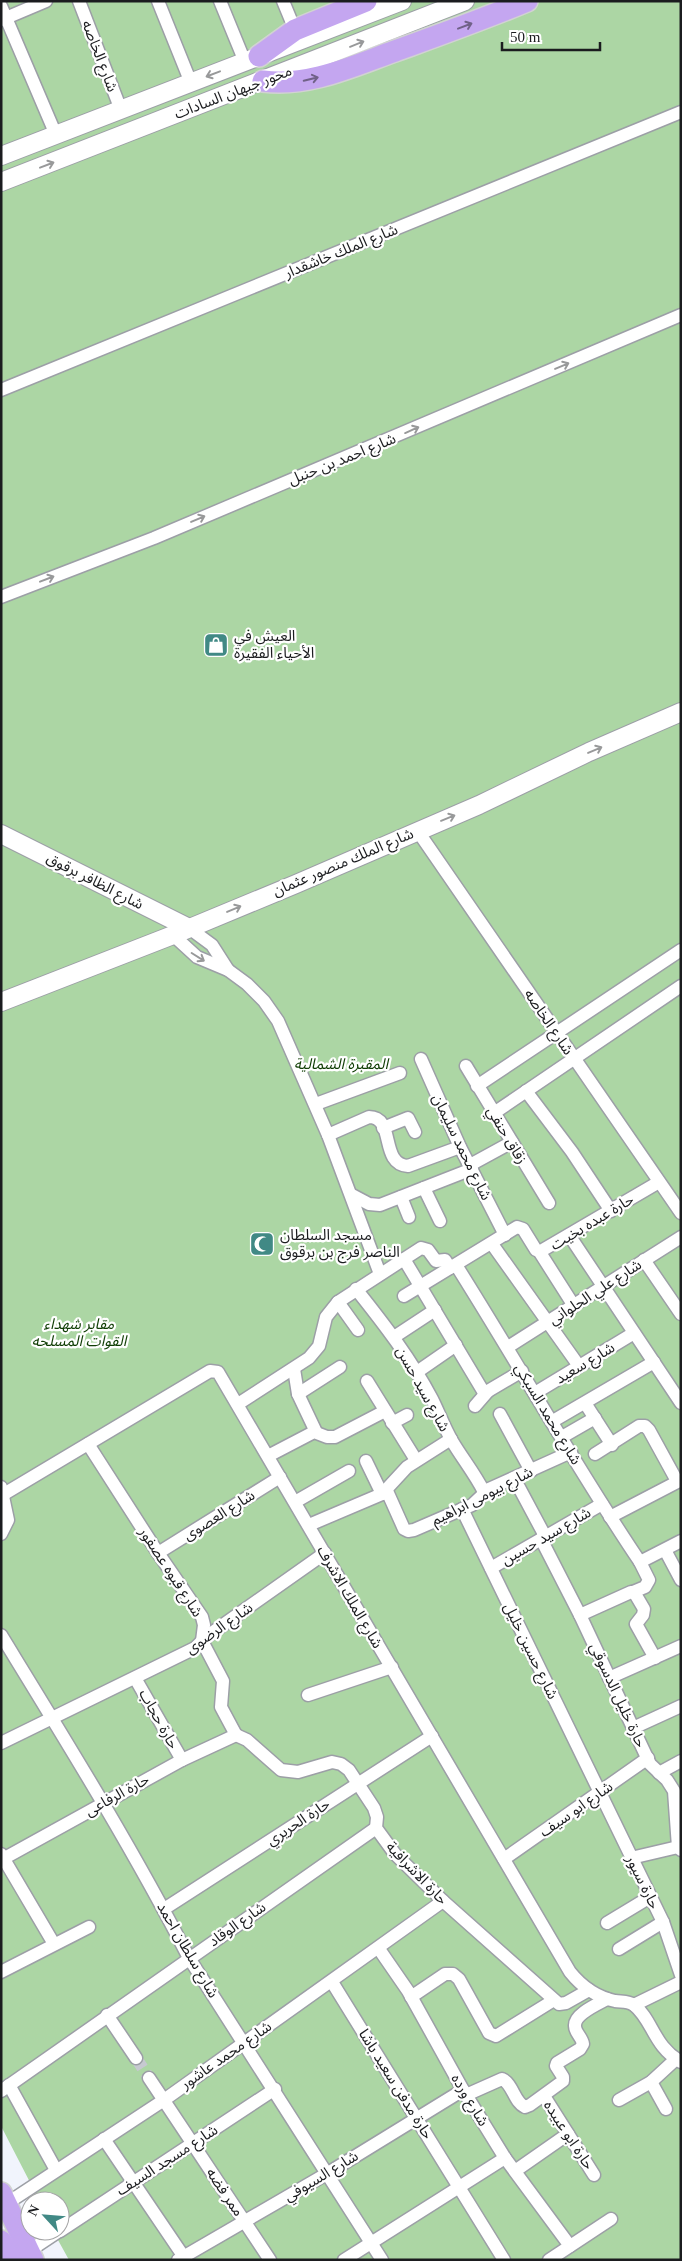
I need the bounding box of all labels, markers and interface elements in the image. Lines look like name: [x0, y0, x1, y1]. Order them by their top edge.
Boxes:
street label: شارع الخاصه: [75, 18, 121, 96]
one-way arrow: [457, 20, 472, 30]
scale bar: [502, 20, 600, 52]
text: 50 m: [510, 29, 541, 45]
one-way arrow: [349, 38, 364, 48]
street label: محور جيهان السادات: [172, 62, 294, 123]
one-way arrow: [206, 70, 222, 79]
one-way arrow: [303, 74, 319, 83]
one-way arrow: [39, 160, 54, 169]
street label: شارع الملك خاشقدار: [281, 221, 402, 285]
one-way arrow: [554, 361, 569, 371]
one-way arrow: [404, 425, 419, 434]
street label: شارع احمد بن حنبل: [286, 430, 400, 492]
one-way arrow: [190, 514, 205, 524]
one-way arrow: [38, 574, 54, 583]
place label: العيش في الأحياء الفقيرة: [234, 628, 314, 662]
shop icon: العيش في الأحياء الفقيرة: [203, 632, 229, 658]
one-way arrow: [587, 744, 602, 754]
one-way arrow: [440, 812, 455, 822]
street label: شارع الملك منصور عثمان: [270, 825, 418, 903]
street label: شارع الظافر برقوق: [42, 850, 146, 916]
one-way arrow: [226, 904, 241, 913]
one-way arrow: [190, 952, 204, 962]
street label: شارع الخاصه: [518, 986, 577, 1060]
park label: المقبرة الشمالية: [294, 1056, 389, 1073]
street label: شارع محمد سليمان: [426, 1091, 495, 1205]
street label: زقاق حنفي: [481, 1103, 530, 1168]
street label: حارة عبده بخيت: [548, 1191, 637, 1254]
place label: مسجد السلطان الناصر فرج بن برقوق: [280, 1227, 400, 1264]
mosque icon: مسجد السلطان الناصر فرج بن برقوق: [249, 1231, 275, 1257]
street label: شارع علي الحلواني: [546, 1256, 647, 1331]
park label: مقابر شهداء القوات المسلحه: [32, 1316, 128, 1350]
street label: شارع سعيد: [553, 1339, 620, 1390]
street label: شارع سيد حسن: [390, 1344, 453, 1436]
street label: شارع محمد السبكي: [508, 1361, 585, 1470]
street label: شارع بيومى ابراهيم: [429, 1463, 537, 1532]
street label: شارع العصوى: [180, 1487, 260, 1547]
street label: شارع سيد حسين: [499, 1504, 596, 1571]
street label: شارع قبوه عصفور: [132, 1523, 206, 1622]
street label: شارع الملك الاشرف: [311, 1543, 386, 1653]
street label: شارع الرضوى: [182, 1599, 258, 1660]
street label: شارع حسين خليل: [497, 1600, 561, 1704]
street label: حارة خليل الدسوقي: [584, 1640, 649, 1751]
street label: حارة حجاب: [135, 1686, 182, 1752]
street label: حارة الرفاعى: [82, 1771, 152, 1820]
street label: شارع ابو سيف: [536, 1778, 618, 1843]
street label: حارة الحريري: [263, 1796, 335, 1851]
street label: حارة الاشرافية: [382, 1838, 451, 1908]
street label: حارة سيور: [622, 1852, 663, 1912]
street label: شارع الوقاد: [205, 1898, 271, 1953]
street label: شارع سلطان احمد: [151, 1900, 222, 2003]
street label: شارع محمد عاشور: [177, 2018, 277, 2096]
street label: حارة مدفن سعيد باشا: [355, 2026, 436, 2143]
street label: شارع ورده: [445, 2071, 492, 2131]
street label: حارة ابو عبيده: [540, 2098, 597, 2173]
street label: شارع مسجد السيف: [114, 2121, 223, 2202]
street label: شارع السيوفي: [281, 2147, 363, 2208]
street label: ممر فضه: [202, 2165, 247, 2220]
north arrow: [20, 2191, 70, 2241]
text: N: [25, 2203, 43, 2218]

